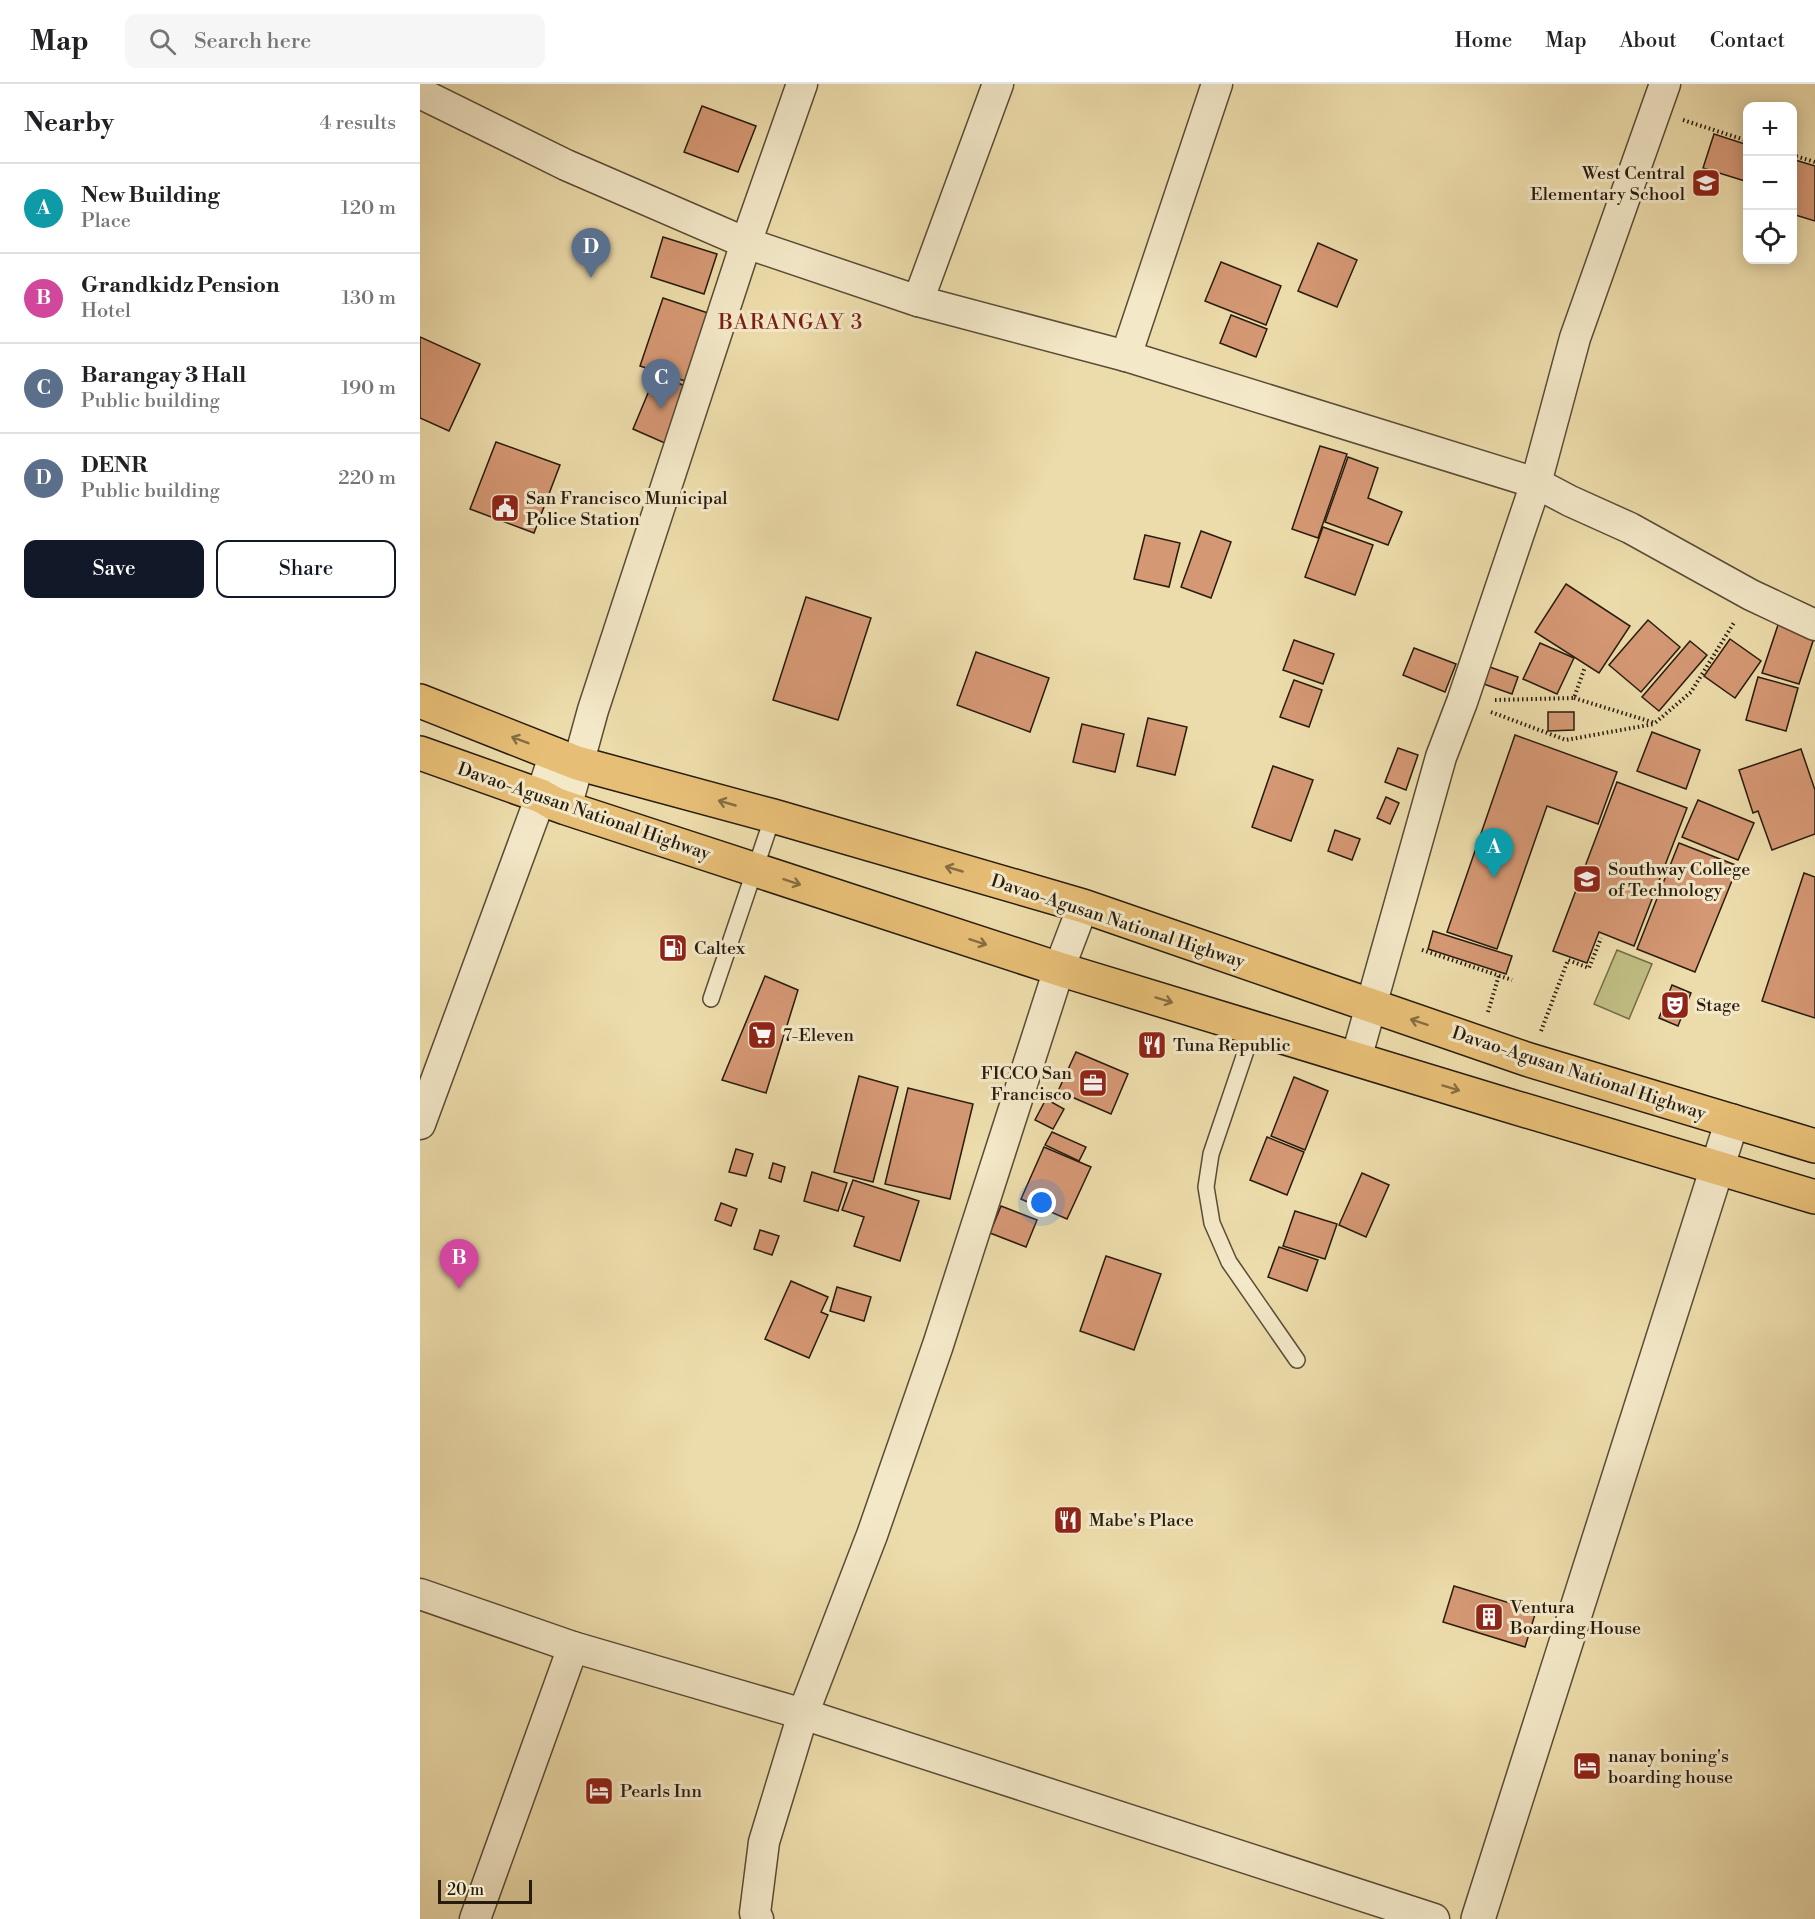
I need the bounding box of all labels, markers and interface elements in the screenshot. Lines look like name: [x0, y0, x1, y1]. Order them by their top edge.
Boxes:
search box: [125, 14, 545, 68]
text: Map: [30, 24, 89, 59]
icon: search: [146, 25, 179, 58]
text: Search here: [194, 28, 311, 55]
text: Home: [1455, 28, 1512, 54]
text: Map: [1545, 28, 1587, 54]
text: About: [1620, 28, 1677, 54]
text: Contact: [1710, 28, 1785, 54]
map controls: [1743, 102, 1797, 264]
button: +: [1743, 102, 1797, 156]
text: Nearby: [24, 107, 114, 139]
text: 4 results: [319, 111, 396, 136]
button: −: [1743, 156, 1797, 210]
place label: West Central Elementary School: [1530, 162, 1686, 206]
school or university icon: West Central Elementary School: [1690, 167, 1722, 199]
text: New Building: [81, 182, 220, 209]
text: A: [36, 196, 51, 221]
text: 120 m: [341, 196, 396, 221]
text: Place: [81, 209, 131, 234]
button: locate: [1743, 210, 1797, 264]
pin: D: [572, 228, 610, 278]
text: Grandkidz Pension: [81, 272, 279, 299]
text: B: [36, 286, 51, 311]
text: 130 m: [341, 286, 396, 311]
text: Hotel: [81, 299, 131, 324]
district label: BARANGAY 3: [717, 310, 864, 336]
pin: C: [642, 360, 680, 409]
text: Barangay 3 Hall: [81, 362, 246, 389]
text: C: [36, 376, 51, 401]
text: 190 m: [341, 376, 396, 401]
text: Public building: [81, 389, 220, 414]
text: DENR: [81, 452, 148, 479]
text: D: [36, 466, 51, 491]
text: 220 m: [338, 466, 396, 491]
text: Public building: [81, 479, 220, 504]
place label: San Francisco Municipal Police Station: [526, 487, 728, 531]
public building icon: San Francisco Municipal Police Station: [489, 492, 521, 524]
button: Save: [24, 540, 204, 598]
button: Share: [216, 540, 396, 598]
one-way arrow: [512, 734, 530, 745]
street label: Davao-Agusan National Highway: [454, 757, 714, 866]
one-way arrow: [717, 797, 736, 809]
pin: A: [1474, 828, 1514, 878]
place label: Southway College of Technology: [1608, 858, 1750, 902]
one-way arrow: [945, 863, 964, 874]
school or university icon: Southway College of Technology: [1571, 863, 1603, 895]
street label: Davao-Agusan National Highway: [988, 869, 1248, 974]
one-way arrow: [782, 877, 801, 888]
fuel station icon: Caltex: [657, 932, 689, 964]
place label: Caltex: [694, 937, 746, 960]
one-way arrow: [968, 937, 987, 948]
theatre icon: Stage: [1659, 989, 1691, 1021]
place label: Stage: [1696, 994, 1740, 1017]
one-way arrow: [1154, 995, 1173, 1006]
one-way arrow: [1409, 1016, 1428, 1027]
supermarket icon: 7-Eleven: [746, 1019, 778, 1051]
street label: Davao-Agusan National Highway: [1449, 1021, 1709, 1126]
place label: 7-Eleven: [783, 1024, 854, 1047]
restaurant icon: Tuna Republic: [1136, 1029, 1168, 1061]
place label: Tuna Republic: [1173, 1034, 1291, 1057]
place label: FICCO San Francisco: [981, 1062, 1072, 1106]
office icon: FICCO San Francisco: [1077, 1067, 1109, 1099]
one-way arrow: [1441, 1083, 1460, 1094]
your location: [1027, 1188, 1056, 1217]
pin: B: [440, 1240, 478, 1289]
restaurant icon: Mabe's Place: [1052, 1504, 1084, 1536]
place label: Mabe's Place: [1089, 1509, 1194, 1532]
place label: Ventura Boarding House: [1509, 1596, 1641, 1640]
building icon: Ventura Boarding House: [1473, 1601, 1505, 1633]
place label: nanay boning's boarding house: [1608, 1745, 1733, 1789]
hotel icon: nanay boning's boarding house: [1571, 1750, 1603, 1782]
hotel icon: Pearls Inn: [583, 1775, 615, 1807]
place label: Pearls Inn: [620, 1780, 702, 1803]
scale bar: [438, 1877, 532, 1904]
text: 20 m: [447, 1880, 484, 1900]

